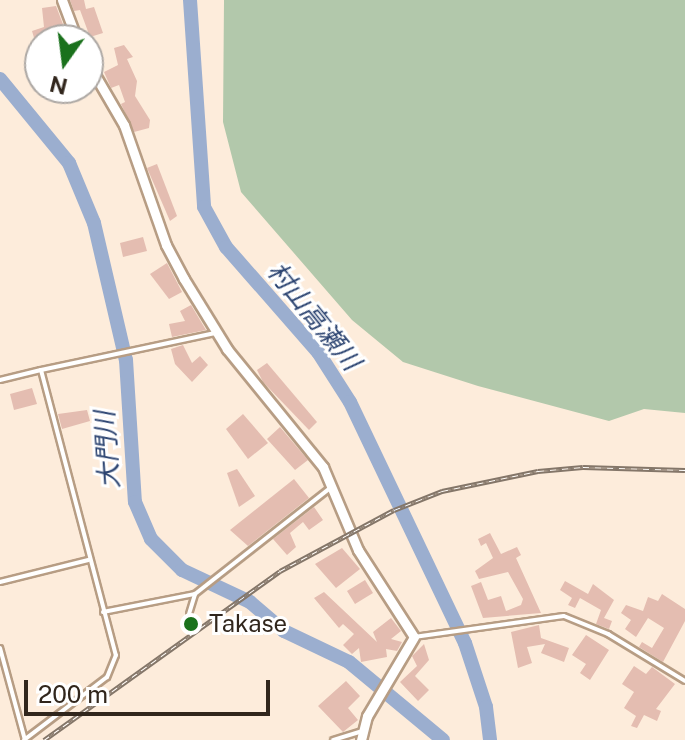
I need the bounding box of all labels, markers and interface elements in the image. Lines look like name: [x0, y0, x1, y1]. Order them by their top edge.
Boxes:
north arrow: [24, 24, 104, 104]
text: N: [47, 71, 70, 100]
water label: 村山高瀬川: [261, 256, 367, 376]
water label: 大門川: [89, 410, 125, 490]
place label: Takase: [209, 610, 287, 638]
marker: Takase: [180, 613, 202, 635]
scale bar: [28, 664, 274, 714]
text: 200 m: [38, 680, 108, 708]

